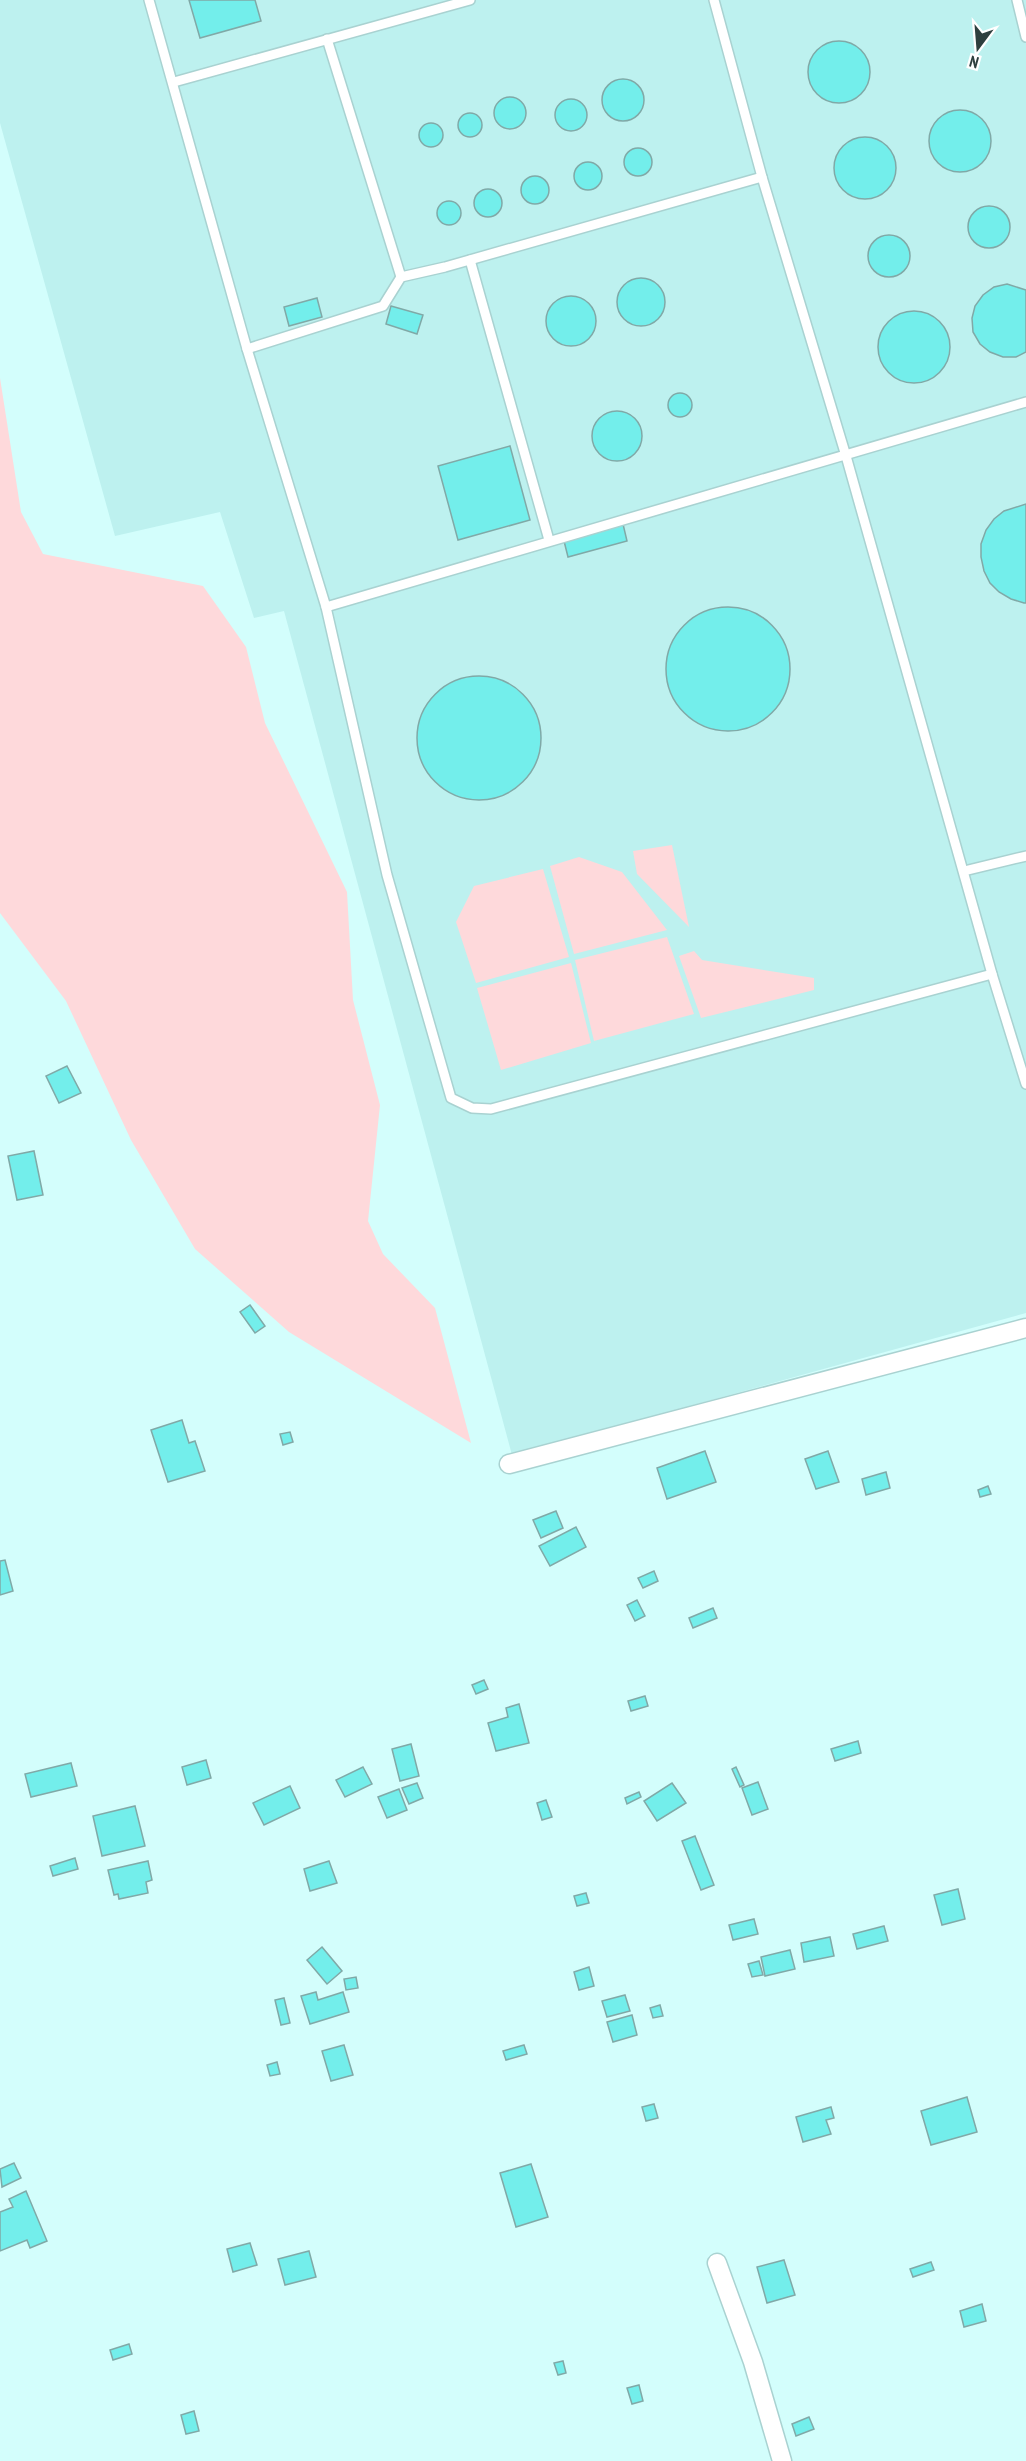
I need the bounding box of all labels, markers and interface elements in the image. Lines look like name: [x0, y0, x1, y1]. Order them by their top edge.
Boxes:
north arrow: [948, 18, 1008, 78]
text: N: [967, 52, 981, 73]

